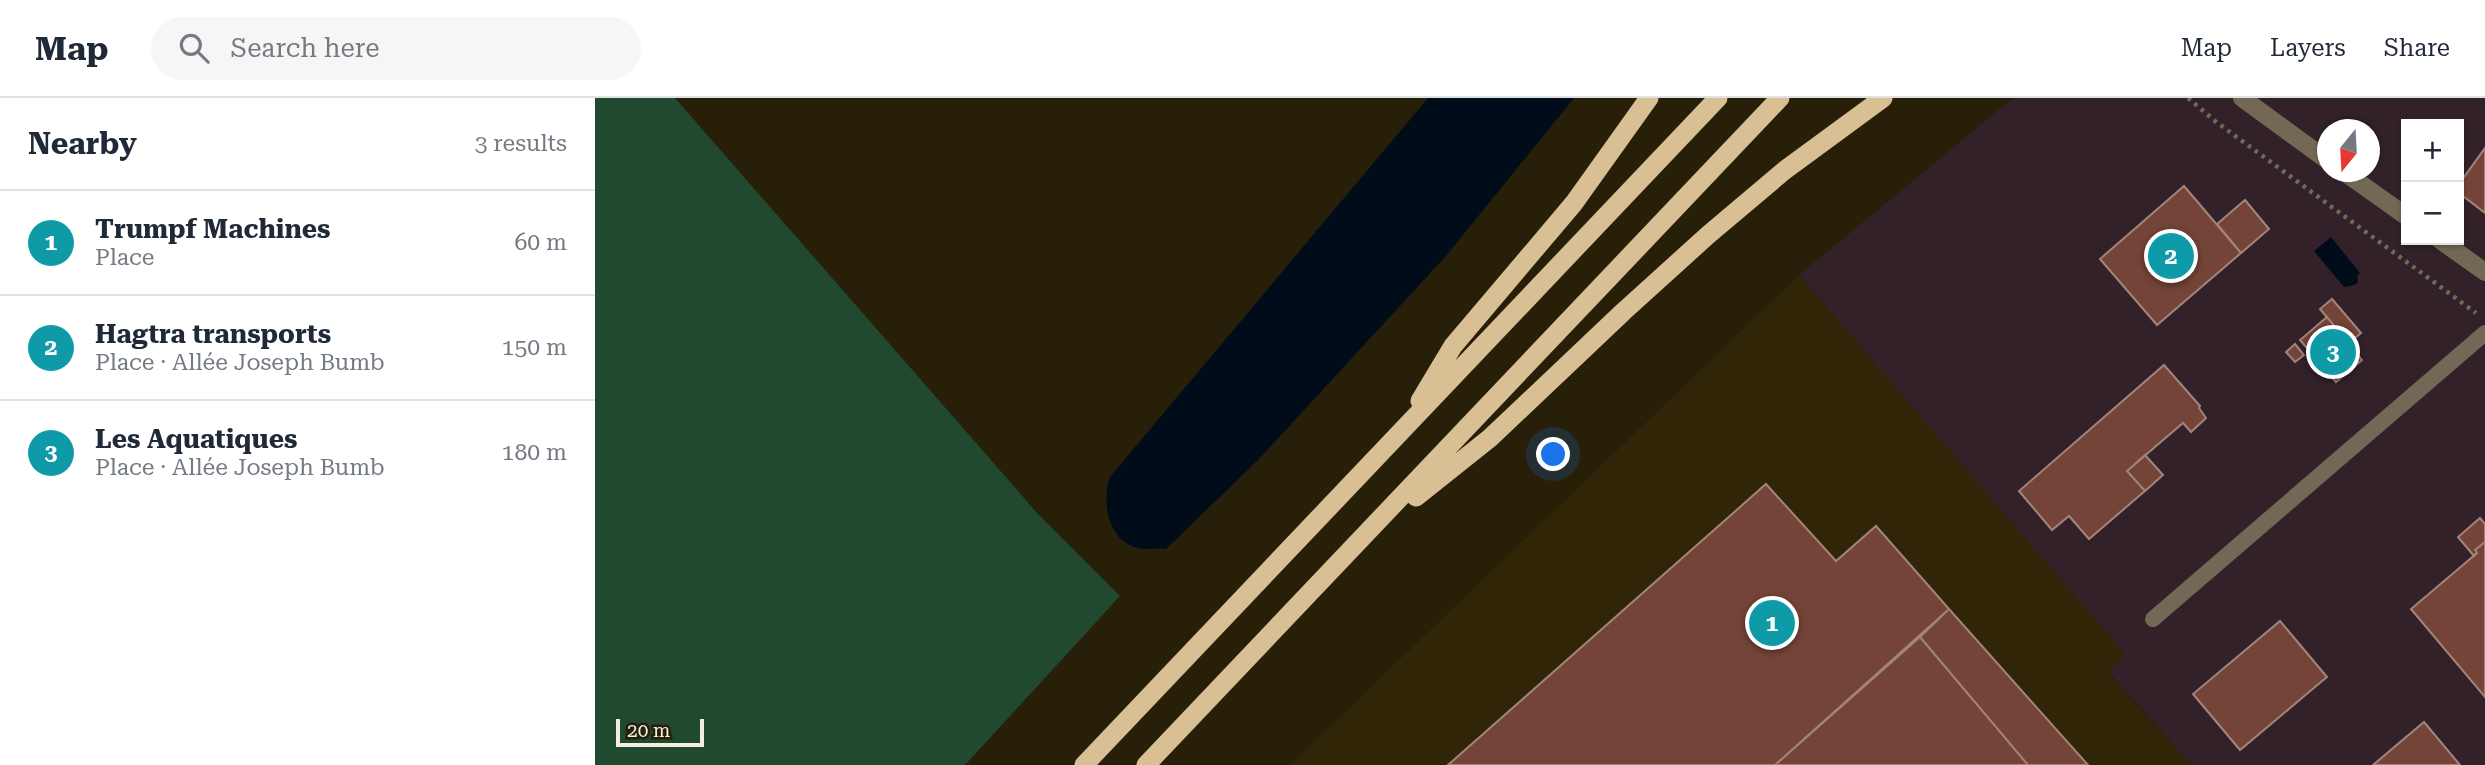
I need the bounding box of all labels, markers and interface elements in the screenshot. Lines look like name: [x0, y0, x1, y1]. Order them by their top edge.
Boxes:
search box: [151, 17, 641, 80]
text: Map: [35, 29, 109, 68]
icon: search: [175, 29, 213, 67]
text: Search here: [231, 33, 380, 63]
text: Map: [2181, 34, 2232, 62]
text: Layers: [2270, 34, 2346, 62]
text: Share: [2384, 34, 2450, 62]
north arrow: [2317, 119, 2380, 182]
map controls: [2401, 119, 2464, 245]
button: +: [2401, 119, 2464, 182]
text: Nearby: [28, 126, 137, 161]
text: 3 results: [475, 130, 567, 157]
button: −: [2401, 182, 2464, 245]
text: Trumpf Machines: [95, 214, 331, 244]
text: 1: [45, 229, 57, 256]
text: 60 m: [514, 229, 567, 256]
pin: 2: [2148, 230, 2194, 282]
text: Place: [95, 244, 154, 271]
text: Hagtra transports: [95, 319, 331, 349]
pin: 3: [2310, 326, 2356, 378]
text: 2: [45, 334, 57, 361]
text: 150 m: [502, 334, 567, 361]
text: Place · Allée Joseph Bumb: [95, 349, 385, 376]
text: Les Aquatiques: [95, 424, 297, 454]
your location: [1536, 437, 1570, 471]
text: 3: [45, 439, 57, 466]
text: 180 m: [502, 439, 567, 466]
text: Place · Allée Joseph Bumb: [95, 454, 385, 481]
pin: 1: [1749, 597, 1795, 649]
scale bar: [616, 716, 703, 748]
text: 20 m: [627, 719, 670, 742]

